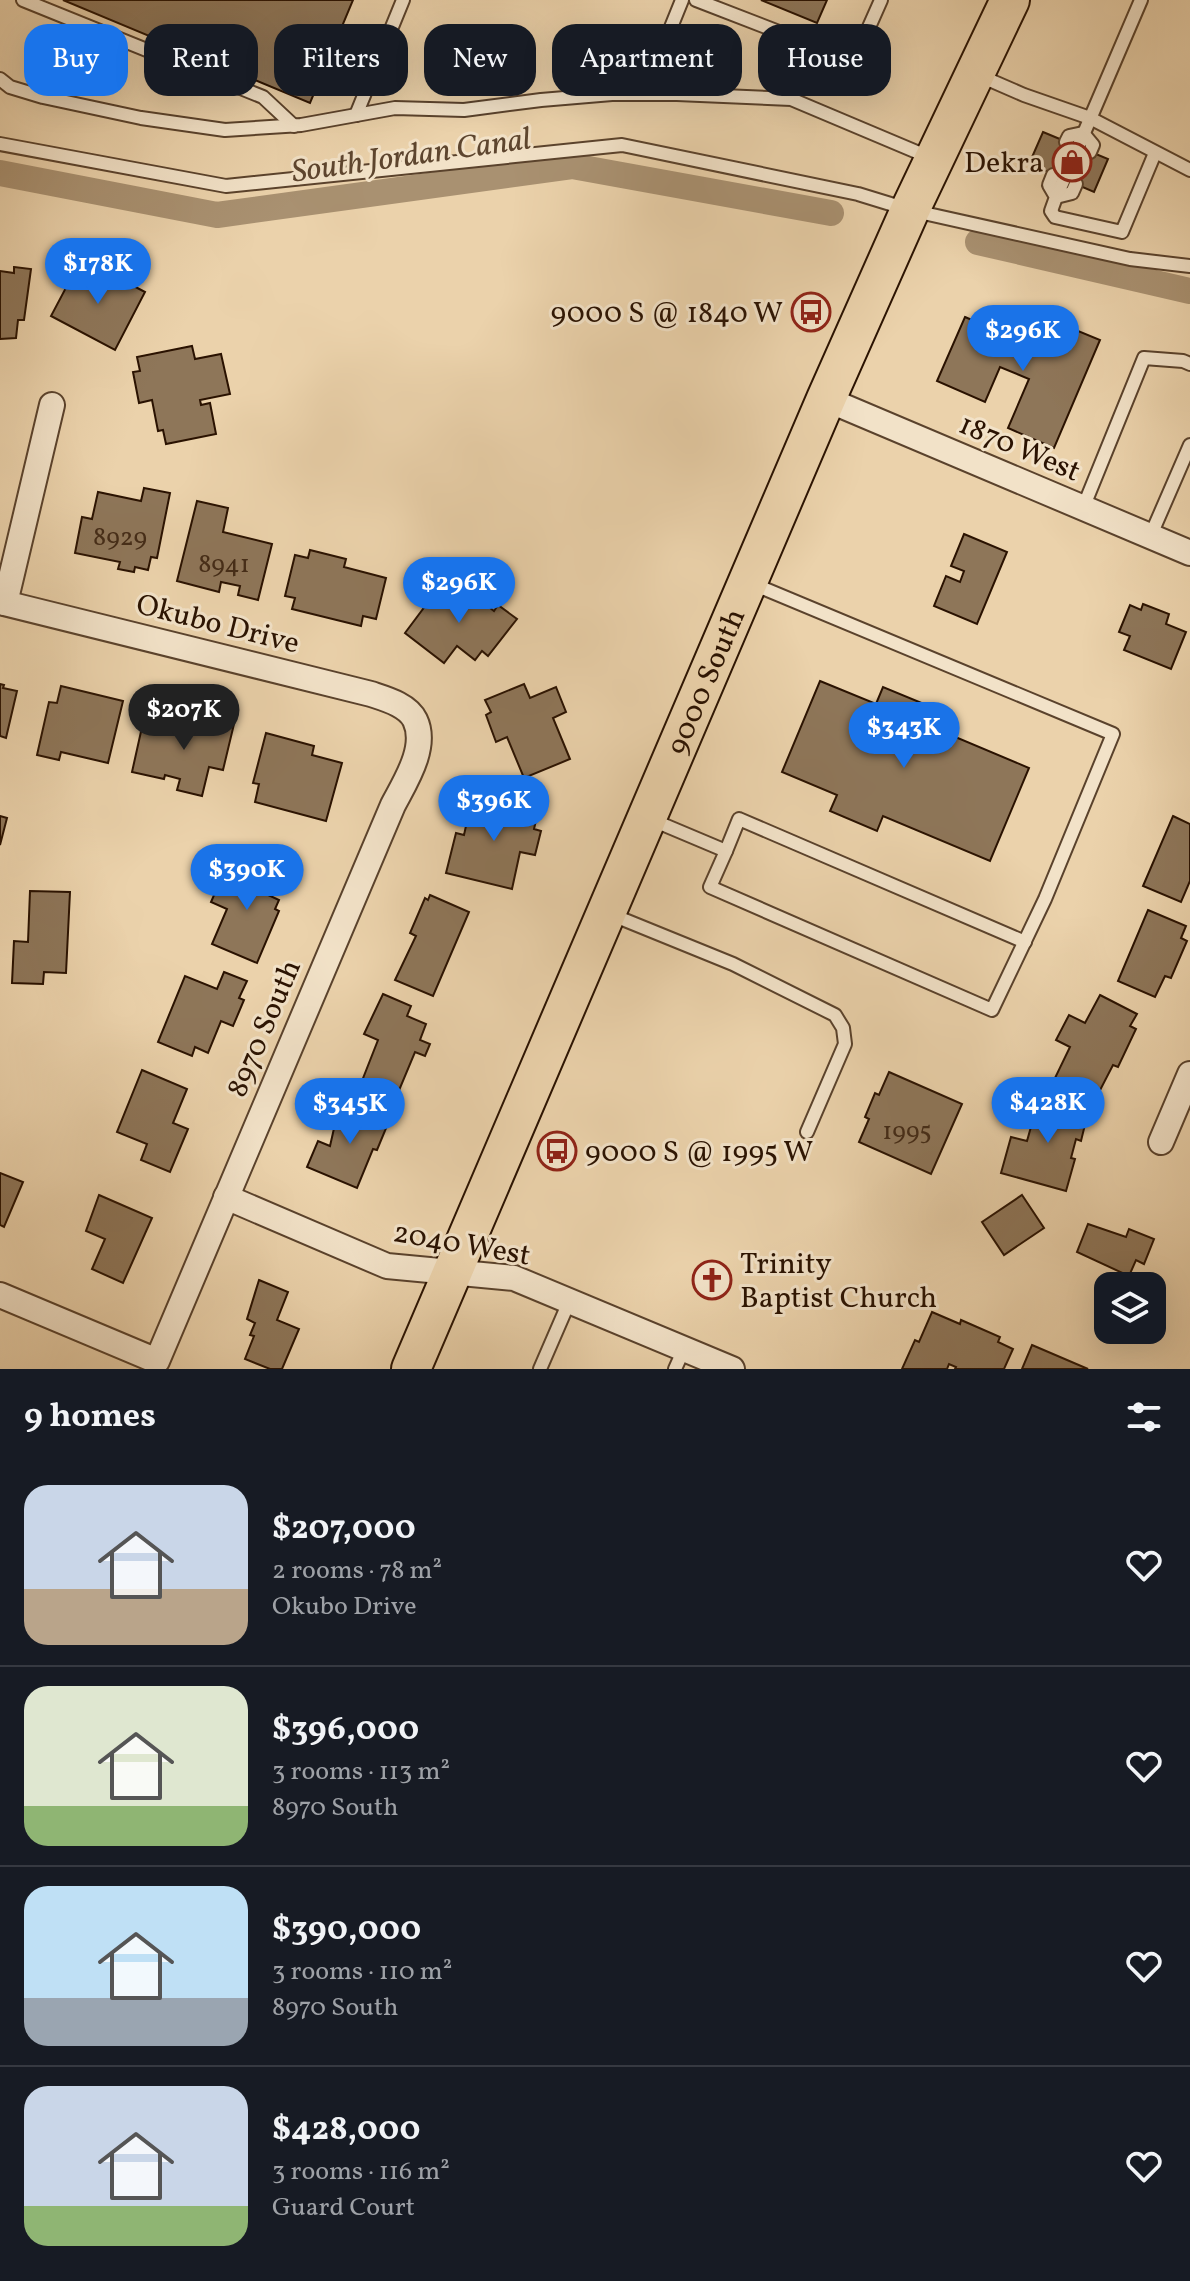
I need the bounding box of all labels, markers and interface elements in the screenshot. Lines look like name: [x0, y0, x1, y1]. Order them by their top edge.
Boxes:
chip: Buy: [24, 24, 128, 96]
chip: Rent: [144, 24, 258, 96]
chip: Filters: [274, 24, 408, 96]
chip: New: [424, 24, 536, 96]
chip: Apartment: [552, 24, 742, 96]
chip: House: [758, 24, 891, 96]
water label: South Jordan Canal: [289, 118, 534, 196]
shop icon: Dekra: [1051, 141, 1093, 183]
place label: Dekra: [964, 143, 1044, 185]
pin: $178K: [42, 238, 154, 306]
text: $178K: [63, 246, 133, 282]
bus stop icon: 9000 S @ 1840 W: [790, 291, 832, 333]
place label: 9000 S @ 1840 W: [551, 293, 783, 335]
pin: $296K: [967, 305, 1079, 373]
text: $296K: [985, 313, 1061, 349]
street label: 1870 West: [952, 404, 1087, 493]
house number: 8929: [93, 520, 147, 556]
house number: 8941: [198, 547, 250, 583]
pin: $296K: [403, 557, 515, 625]
text: $296K: [421, 565, 497, 601]
street label: Okubo Drive: [131, 584, 304, 665]
street label: 9000 South: [657, 602, 757, 762]
pin: $207K: [128, 684, 240, 752]
text: $207K: [146, 692, 222, 728]
pin: $343K: [848, 702, 960, 770]
text: $343K: [867, 710, 941, 746]
pin: $396K: [438, 775, 550, 843]
text: $396K: [456, 783, 532, 819]
pin: $390K: [191, 844, 303, 912]
text: $390K: [209, 852, 285, 888]
street label: 8970 South: [217, 953, 313, 1104]
pin: $428K: [992, 1077, 1104, 1145]
pin: $345K: [294, 1078, 406, 1146]
text: $428K: [1010, 1085, 1086, 1121]
text: $345K: [313, 1086, 387, 1122]
house number: 1995: [882, 1114, 932, 1150]
bus stop icon: 9000 S @ 1995 W: [536, 1130, 578, 1172]
place label: 9000 S @ 1995 W: [585, 1132, 813, 1174]
street label: 2040 West: [390, 1212, 534, 1278]
place label: Trinity Baptist Church: [740, 1244, 937, 1320]
church icon: Trinity Baptist Church: [691, 1259, 733, 1301]
map controls: [1094, 1272, 1166, 1344]
button: layers: [1094, 1272, 1166, 1344]
text: 9 homes: [24, 1394, 156, 1441]
icon: filters: [1122, 1395, 1166, 1439]
text: $207,000: [272, 1506, 416, 1553]
icon: home: [88, 1517, 184, 1613]
icon: heart: [1122, 1543, 1166, 1587]
text: 2 rooms · 78 m²: [272, 1553, 442, 1589]
text: Okubo Drive: [272, 1589, 417, 1625]
text: $396,000: [272, 1707, 419, 1754]
icon: home: [88, 1718, 184, 1814]
icon: heart: [1122, 1744, 1166, 1788]
text: 3 rooms · 113 m²: [272, 1754, 450, 1790]
text: 8970 South: [272, 1790, 399, 1826]
text: $390,000: [272, 1907, 421, 1954]
icon: home: [88, 1918, 184, 2014]
icon: heart: [1122, 1944, 1166, 1988]
text: 3 rooms · 110 m²: [272, 1954, 452, 1990]
text: 8970 South: [272, 1990, 399, 2026]
text: $428,000: [272, 2107, 421, 2154]
icon: home: [88, 2118, 184, 2214]
icon: heart: [1122, 2144, 1166, 2188]
text: 3 rooms · 116 m²: [272, 2154, 450, 2190]
text: Guard Court: [272, 2190, 415, 2226]

